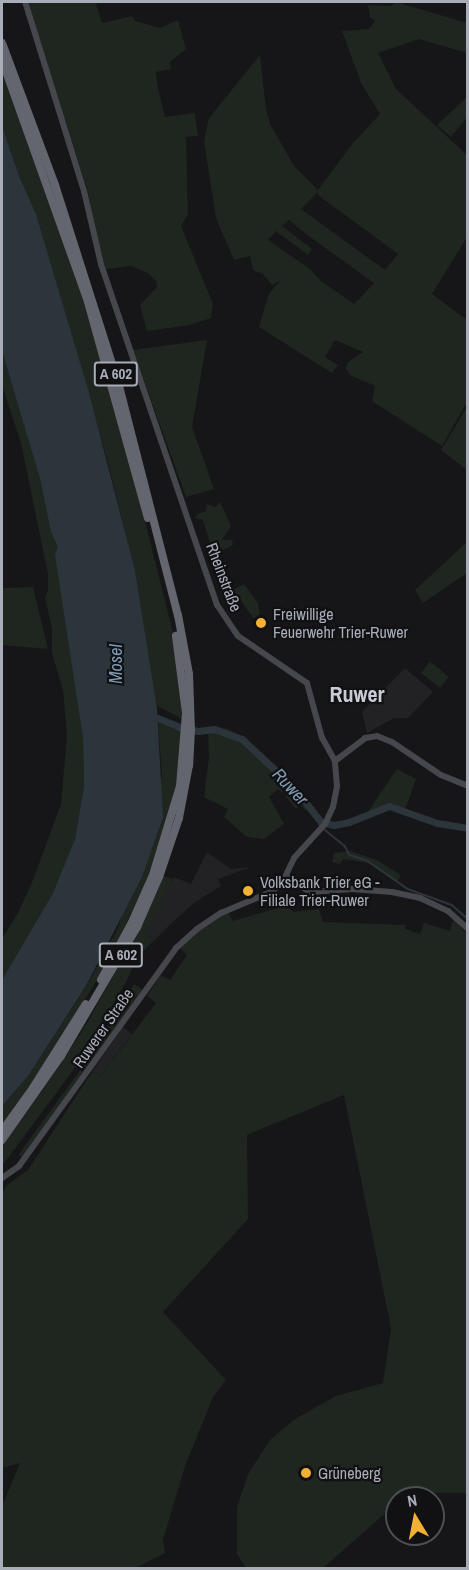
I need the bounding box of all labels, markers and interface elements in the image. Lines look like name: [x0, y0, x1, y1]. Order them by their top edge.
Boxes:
road number: A 602: [94, 362, 138, 386]
street label: Rheinstraße: [202, 540, 246, 614]
place label: Freiwillige Feuerwehr Trier-Ruwer: [273, 604, 408, 642]
marker: Freiwillige Feuerwehr Trier-Ruwer: [254, 616, 268, 630]
water label: Mosel: [105, 644, 127, 684]
district label: Ruwer: [329, 682, 385, 708]
water label: Ruwer: [268, 764, 312, 810]
place label: Volksbank Trier eG - Filiale Trier-Ruwer: [260, 872, 380, 910]
marker: Volksbank Trier eG - Filiale Trier-Ruwer: [241, 884, 255, 898]
road number: A 602: [98, 943, 144, 967]
street label: Ruwerer Straße: [69, 985, 137, 1071]
place label: Grüneberg: [318, 1463, 381, 1483]
marker: Grüneberg: [299, 1466, 313, 1480]
north arrow: [385, 1486, 445, 1546]
text: N: [406, 1489, 419, 1512]

